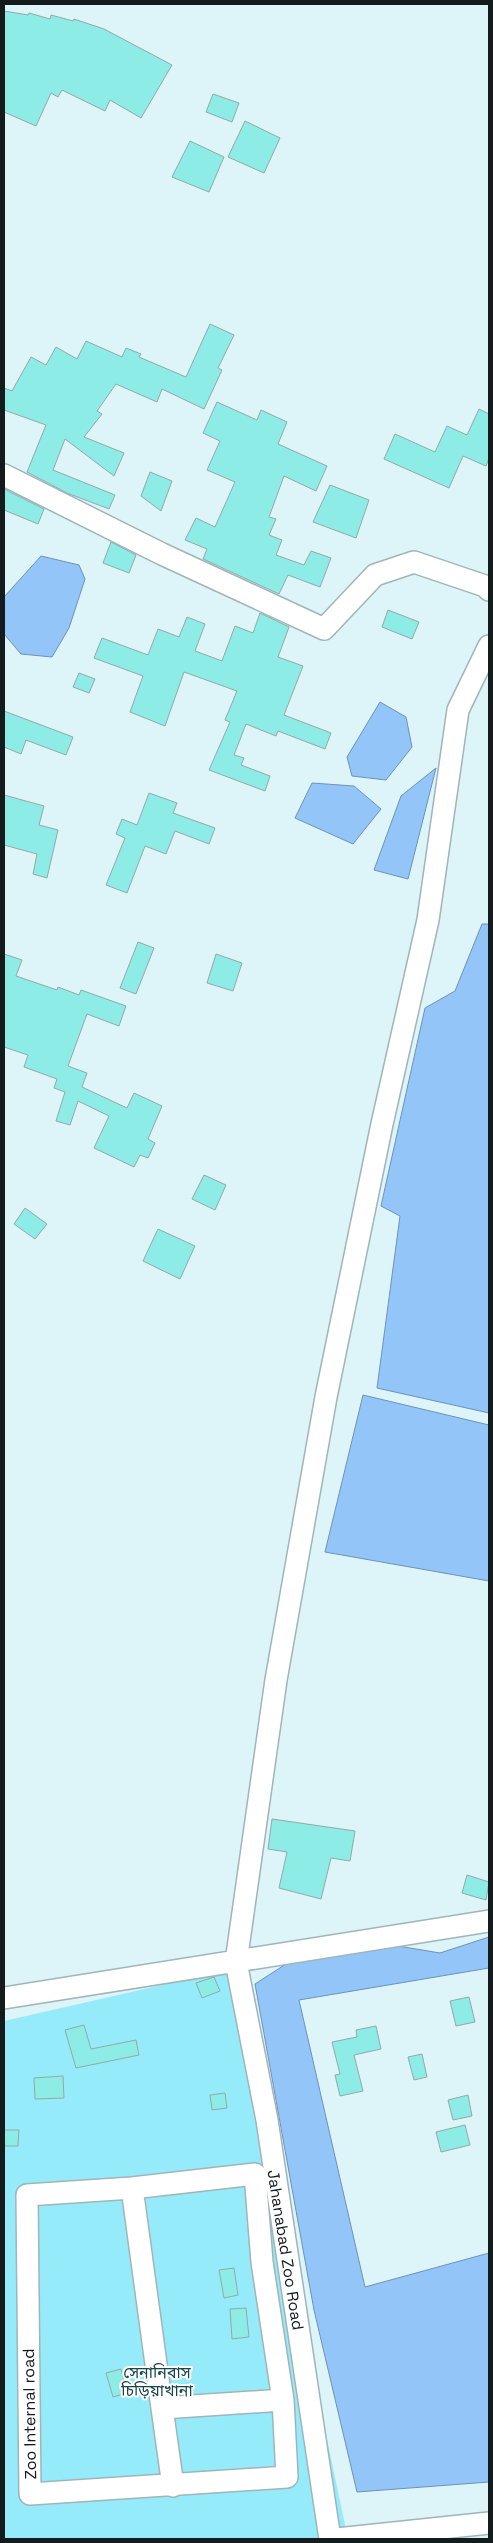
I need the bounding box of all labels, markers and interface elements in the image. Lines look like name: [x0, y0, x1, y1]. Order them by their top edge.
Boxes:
street label: Jahanabad Zoo Road: [262, 2168, 309, 2332]
street label: Zoo Internal road: [18, 2348, 41, 2480]
park label: সেনানিবাস চিড়িয়াখানা: [120, 2362, 193, 2401]

